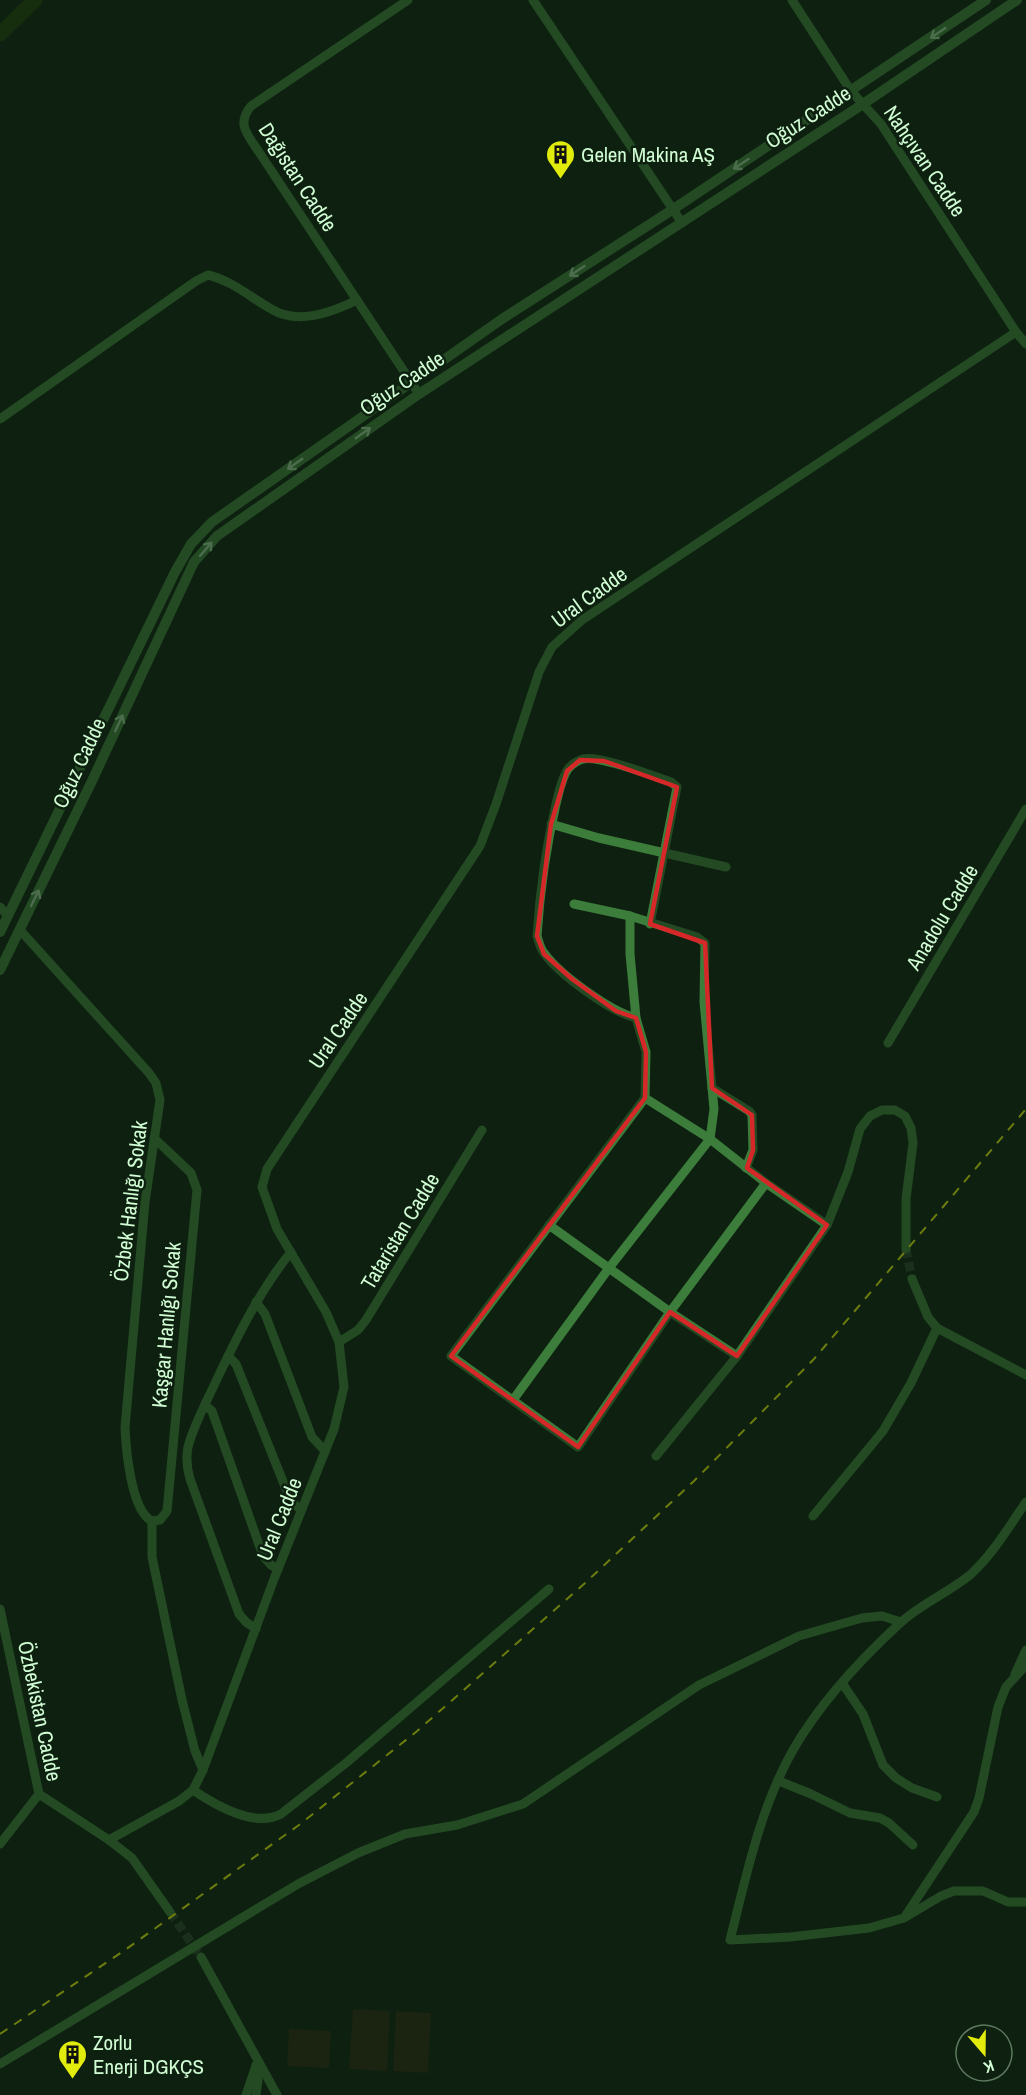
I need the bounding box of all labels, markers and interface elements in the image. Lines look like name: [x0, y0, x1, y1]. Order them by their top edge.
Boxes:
one-way arrow: [930, 27, 946, 39]
street label: Oğuz Cadde: [760, 79, 856, 155]
street label: Nahçıvan Cadde: [877, 100, 973, 222]
street label: Dağıstan Cadde: [252, 117, 344, 237]
building icon: Gelen Makina AŞ: [544, 138, 576, 180]
place label: Gelen Makina AŞ: [581, 140, 715, 169]
one-way arrow: [732, 158, 749, 171]
one-way arrow: [569, 265, 586, 277]
street label: Oğuz Cadde: [354, 344, 450, 422]
one-way arrow: [354, 427, 370, 439]
one-way arrow: [288, 458, 304, 470]
one-way arrow: [199, 541, 213, 556]
street label: Ural Cadde: [545, 560, 633, 634]
street label: Oğuz Cadde: [45, 713, 113, 813]
one-way arrow: [114, 714, 126, 732]
street label: Anadolu Cadde: [898, 859, 985, 976]
one-way arrow: [30, 890, 41, 908]
street label: Ural Cadde: [302, 986, 374, 1074]
street label: Özbek Hanlığı Sokak: [106, 1119, 154, 1283]
street label: Tataristan Cadde: [354, 1167, 446, 1295]
street label: Kaşgar Hanlığı Sokak: [144, 1240, 188, 1409]
street label: Ural Cadde: [249, 1473, 309, 1565]
street label: Özbekistan Cadde: [11, 1638, 69, 1784]
north arrow: [954, 2023, 1014, 2083]
place label: Zorlu Enerji DGKÇS: [93, 2028, 204, 2081]
building icon: Zorlu Enerji DGKÇS: [56, 2038, 88, 2080]
text: K: [980, 2055, 997, 2079]

